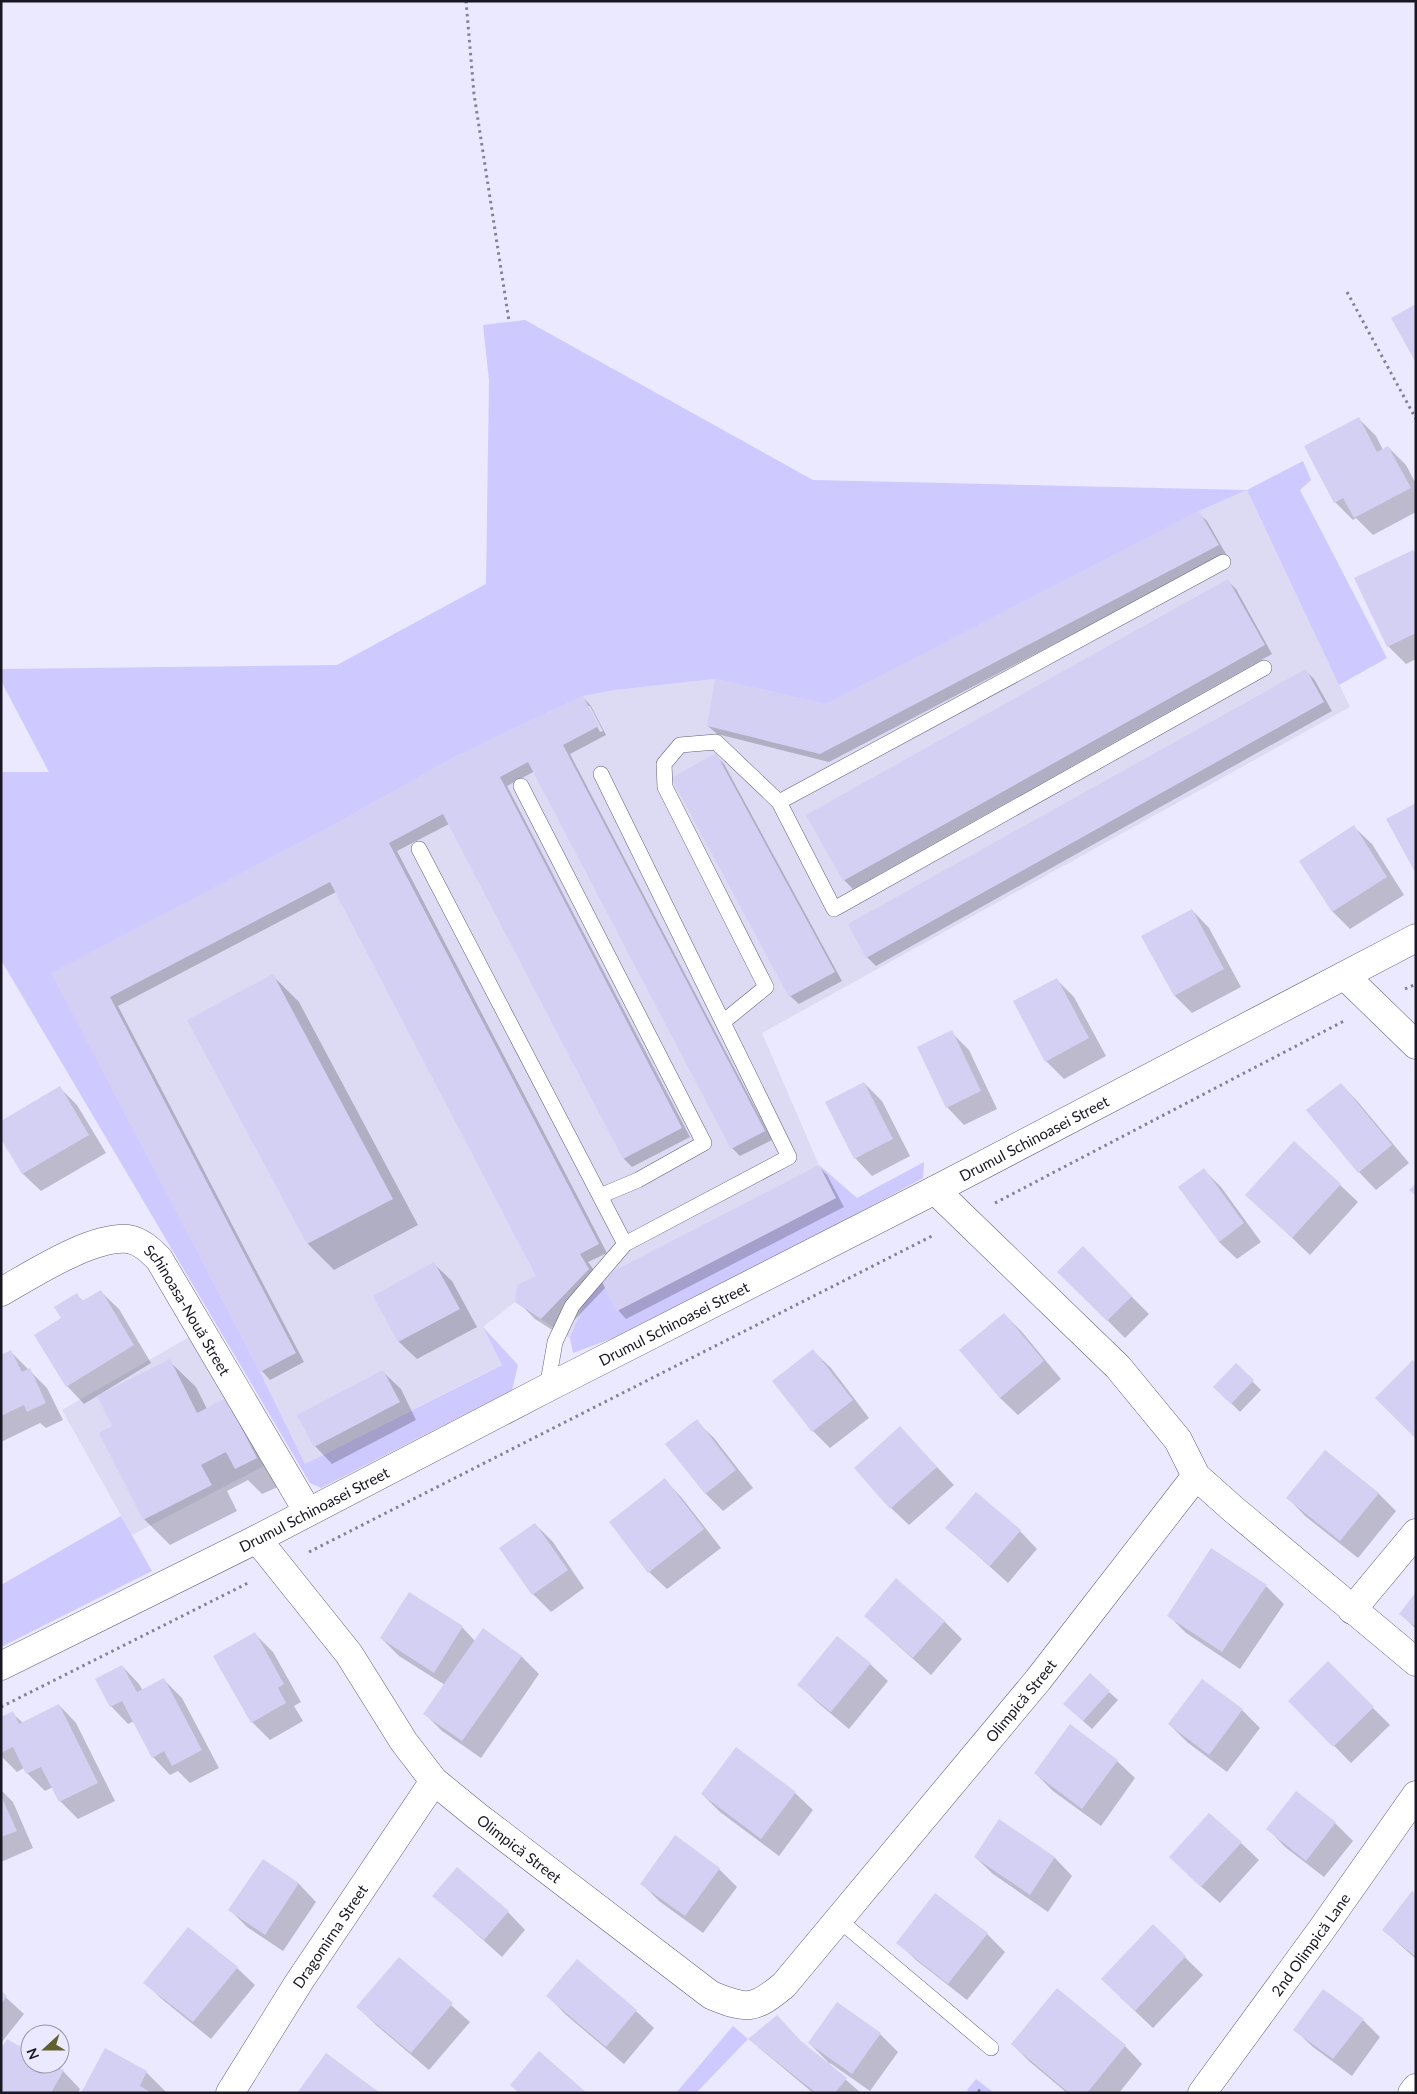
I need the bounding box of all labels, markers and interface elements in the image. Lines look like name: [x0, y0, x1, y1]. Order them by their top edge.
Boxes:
street label: Drumul Schinoasei Street: [956, 1091, 1112, 1185]
street label: Schinoasa-Nouă Street: [141, 1241, 235, 1379]
street label: Drumul Schinoasei Street: [596, 1277, 752, 1369]
street label: Drumul Schinoasei Street: [236, 1463, 392, 1555]
street label: Olimpică Street: [981, 1655, 1060, 1745]
street label: Olimpică Street: [474, 1810, 566, 1887]
street label: Dragomirna Street: [289, 1880, 371, 1991]
street label: 2nd Olimpică Lane: [1267, 1889, 1354, 1999]
north arrow: [20, 2024, 70, 2074]
text: N: [23, 2046, 42, 2062]

